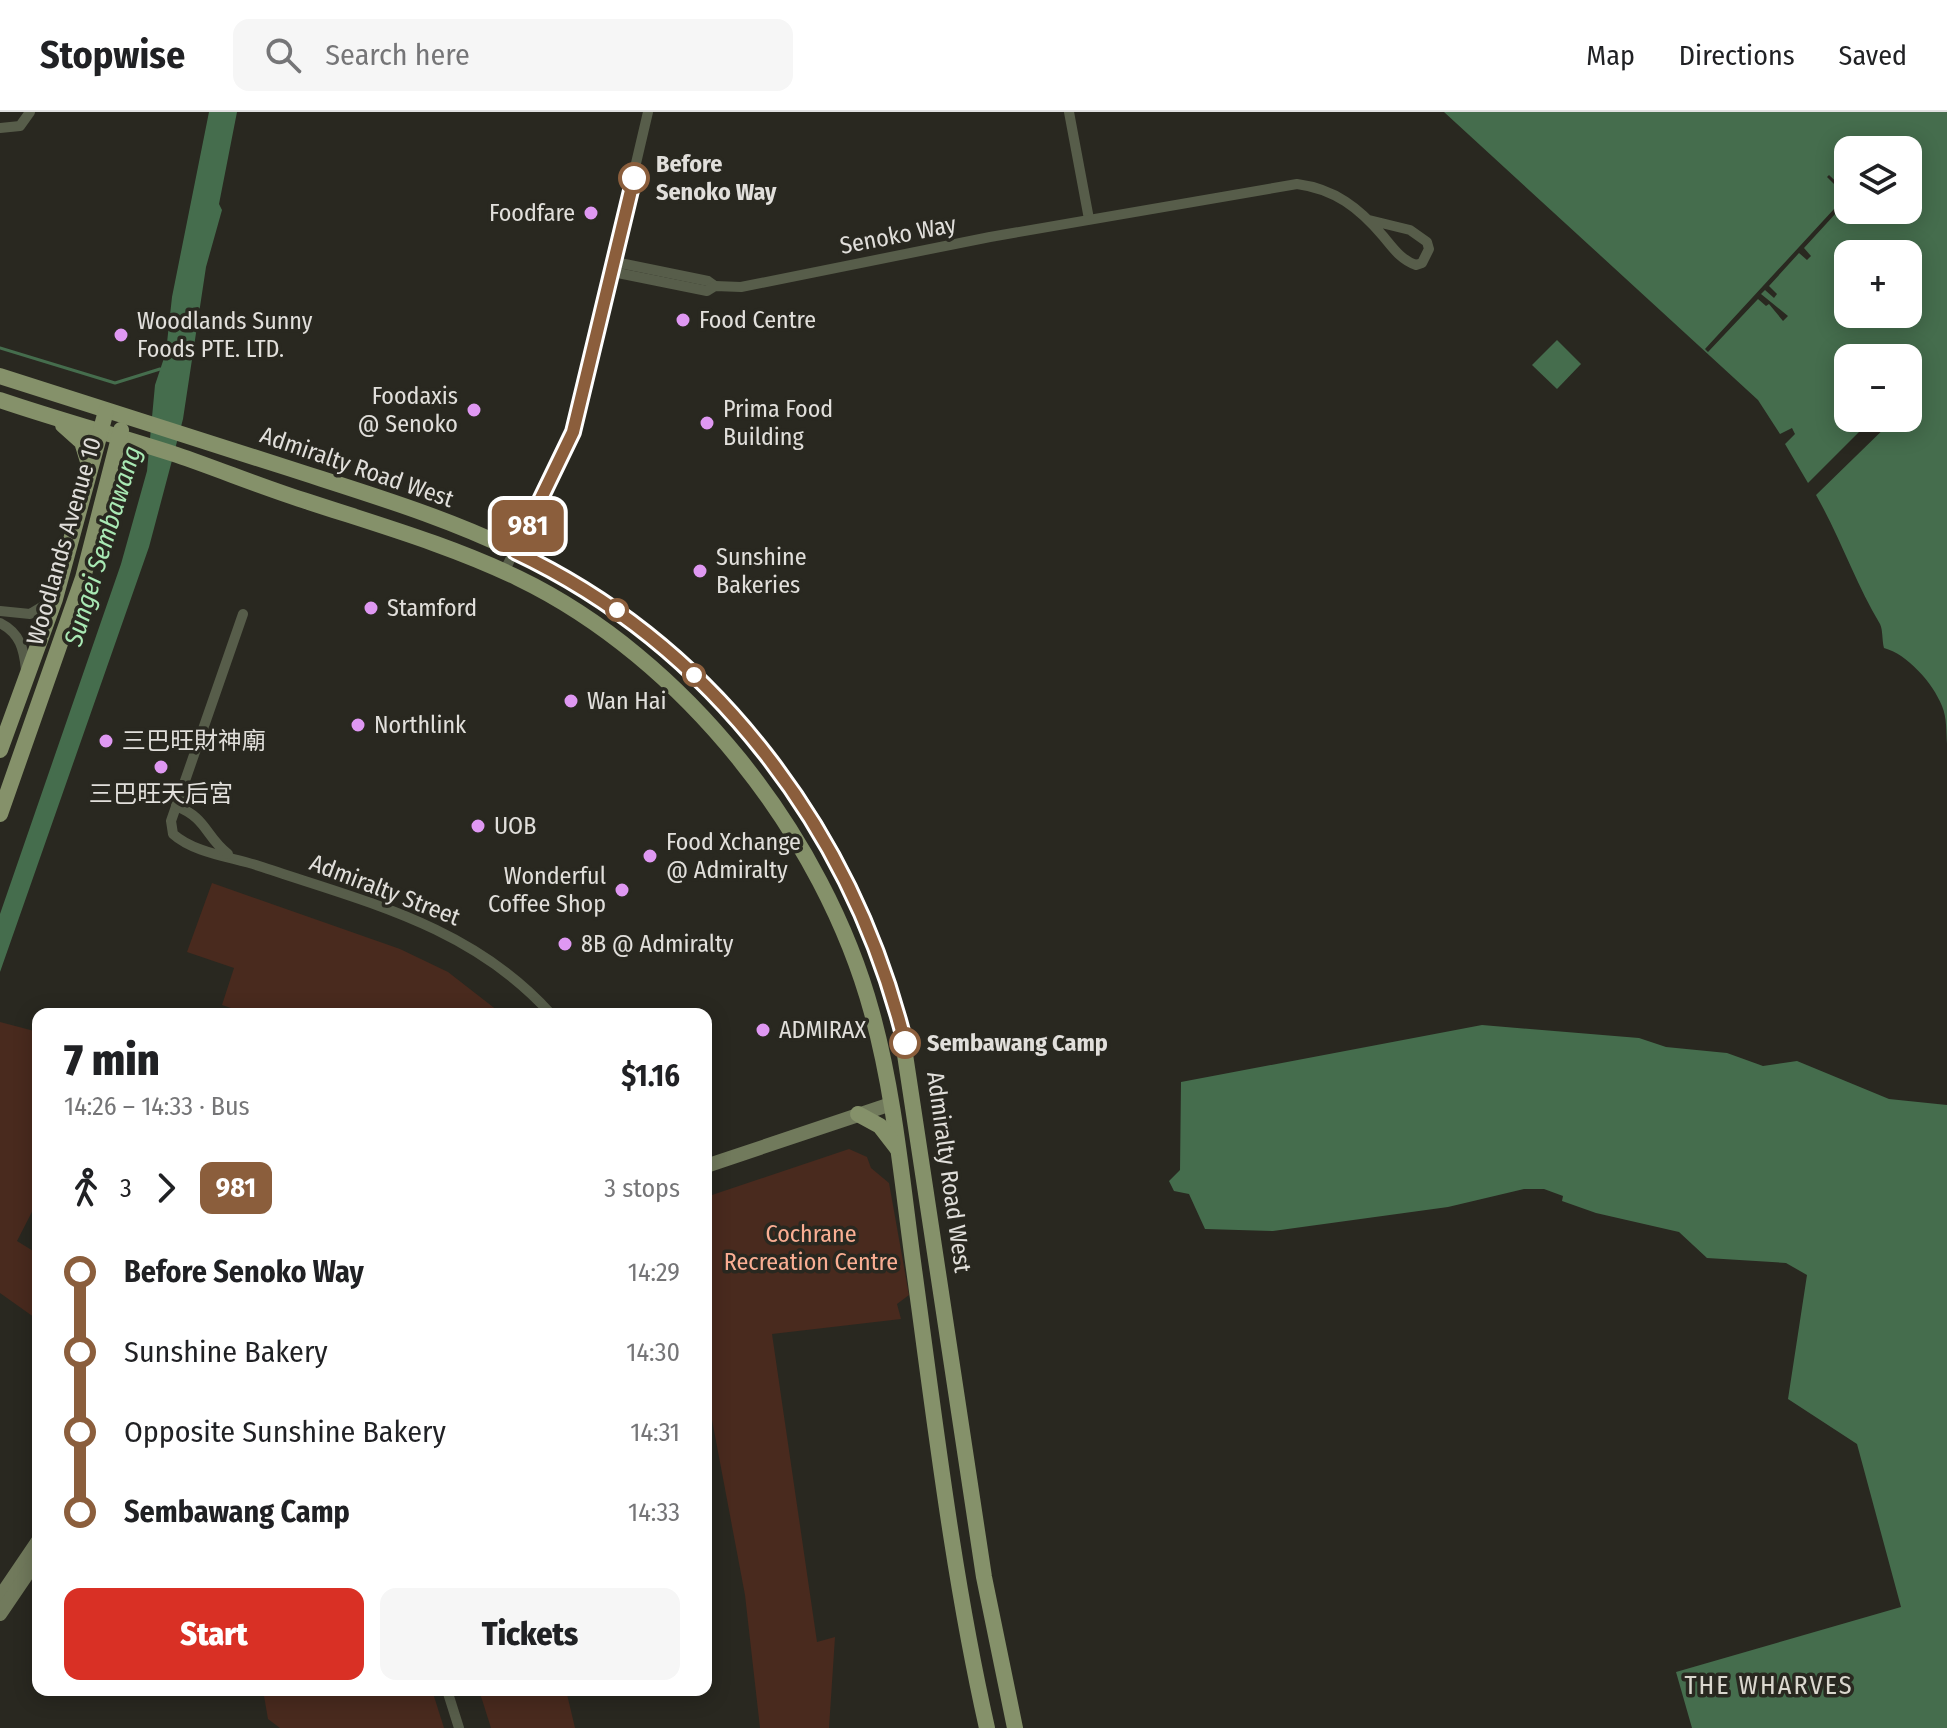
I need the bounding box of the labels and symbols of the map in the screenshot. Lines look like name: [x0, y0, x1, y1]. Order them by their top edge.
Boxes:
place label: Before Senoko Way: [656, 150, 777, 206]
marker: Before Senoko Way: [619, 163, 649, 193]
place label: Foodfare: [489, 199, 575, 227]
marker: Foodfare: [582, 204, 600, 222]
street label: Senoko Way: [838, 210, 959, 260]
place label: Food Centre: [699, 306, 816, 334]
place label: Woodlands Sunny Foods PTE. LTD.: [137, 307, 313, 363]
marker: Food Centre: [674, 311, 692, 329]
marker: Woodlands Sunny Foods PTE. LTD.: [112, 326, 130, 344]
place label: Foodaxis @ Senoko: [358, 382, 458, 438]
place label: Prima Food Building: [723, 395, 833, 451]
marker: Foodaxis @ Senoko: [465, 401, 483, 419]
marker: Prima Food Building: [698, 414, 716, 432]
street label: Admiralty Road West: [257, 421, 458, 513]
street label: Woodlands Avenue 10: [21, 434, 107, 648]
water label: Sungei Sembawang: [57, 442, 148, 651]
line badge: 981: [482, 500, 574, 552]
place label: Sunshine Bakeries: [716, 543, 807, 599]
marker: Sunshine Bakeries: [691, 562, 709, 580]
place label: Stamford: [387, 594, 477, 622]
marker: Stamford: [362, 599, 380, 617]
unlabelled marker: [606, 599, 628, 621]
unlabelled marker: [683, 664, 705, 686]
place label: Wan Hai: [587, 687, 667, 715]
marker: Wan Hai: [562, 692, 580, 710]
place label: Northlink: [374, 711, 467, 739]
marker: Northlink: [349, 716, 367, 734]
place label: 三巴旺財神廟: [122, 727, 266, 755]
marker: 三巴旺財神廟: [97, 732, 115, 750]
marker: 三巴旺天后宮: [152, 758, 170, 776]
place label: 三巴旺天后宮: [89, 780, 233, 808]
place label: UOB: [494, 812, 536, 840]
marker: UOB: [469, 817, 487, 835]
place label: Food Xchange @ Admiralty: [666, 828, 801, 884]
marker: Food Xchange @ Admiralty: [641, 847, 659, 865]
street label: Admiralty Street: [306, 849, 464, 932]
place label: Wonderful Coffee Shop: [488, 862, 606, 918]
marker: Wonderful Coffee Shop: [613, 881, 631, 899]
place label: 8B @ Admiralty: [581, 930, 734, 958]
marker: 8B @ Admiralty: [556, 935, 574, 953]
place label: ADMIRAX: [779, 1016, 866, 1044]
marker: ADMIRAX: [754, 1021, 772, 1039]
marker: Sembawang Camp: [890, 1028, 920, 1058]
place label: Sembawang Camp: [927, 1029, 1108, 1057]
street label: Admiralty Road West: [921, 1070, 977, 1274]
park label: Cochrane Recreation Centre: [724, 1220, 898, 1276]
district label: THE WHARVES: [1684, 1670, 1854, 1701]

